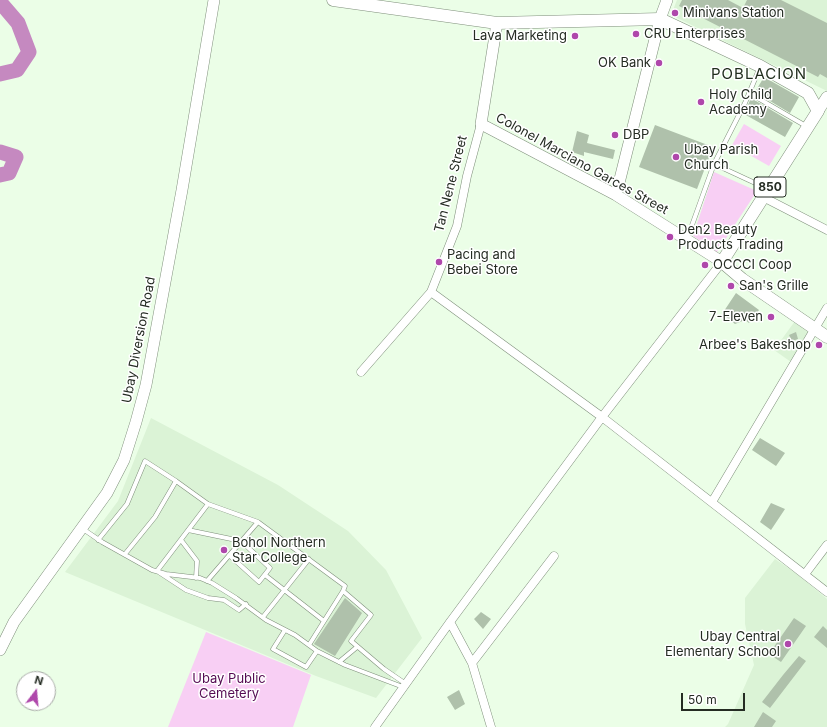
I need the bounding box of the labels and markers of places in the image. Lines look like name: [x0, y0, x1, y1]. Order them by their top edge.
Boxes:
place label: Minivans Station: [683, 5, 784, 21]
marker: Minivans Station: [670, 8, 680, 18]
place label: CRU Enterprises: [644, 26, 745, 42]
place label: Lava Marketing: [473, 28, 567, 44]
marker: CRU Enterprises: [631, 29, 641, 39]
marker: Lava Marketing: [570, 31, 580, 41]
place label: OK Bank: [598, 55, 651, 71]
marker: OK Bank: [654, 58, 664, 68]
place label: Holy Child Academy: [709, 87, 772, 118]
marker: Holy Child Academy: [696, 97, 706, 107]
place label: DBP: [623, 127, 649, 143]
marker: DBP: [610, 130, 620, 140]
place label: Ubay Parish Church: [684, 142, 758, 173]
marker: Ubay Parish Church: [671, 152, 681, 162]
place label: Den2 Beauty Products Trading: [678, 222, 783, 253]
marker: Den2 Beauty Products Trading: [665, 232, 675, 242]
place label: Pacing and Bebei Store: [447, 247, 518, 278]
marker: Pacing and Bebei Store: [434, 257, 444, 267]
place label: OCCCI Coop: [713, 257, 792, 273]
marker: OCCCI Coop: [700, 260, 710, 270]
place label: San's Grille: [739, 278, 809, 294]
marker: San's Grille: [726, 281, 736, 291]
place label: 7-Eleven: [709, 309, 763, 325]
marker: 7-Eleven: [766, 312, 776, 322]
place label: Arbee's Bakeshop: [699, 337, 811, 353]
marker: Arbee's Bakeshop: [814, 340, 824, 350]
place label: Bohol Northern Star College: [232, 535, 326, 566]
marker: Bohol Northern Star College: [219, 545, 229, 555]
place label: Ubay Central Elementary School: [665, 629, 780, 660]
marker: Ubay Central Elementary School: [783, 639, 793, 649]

